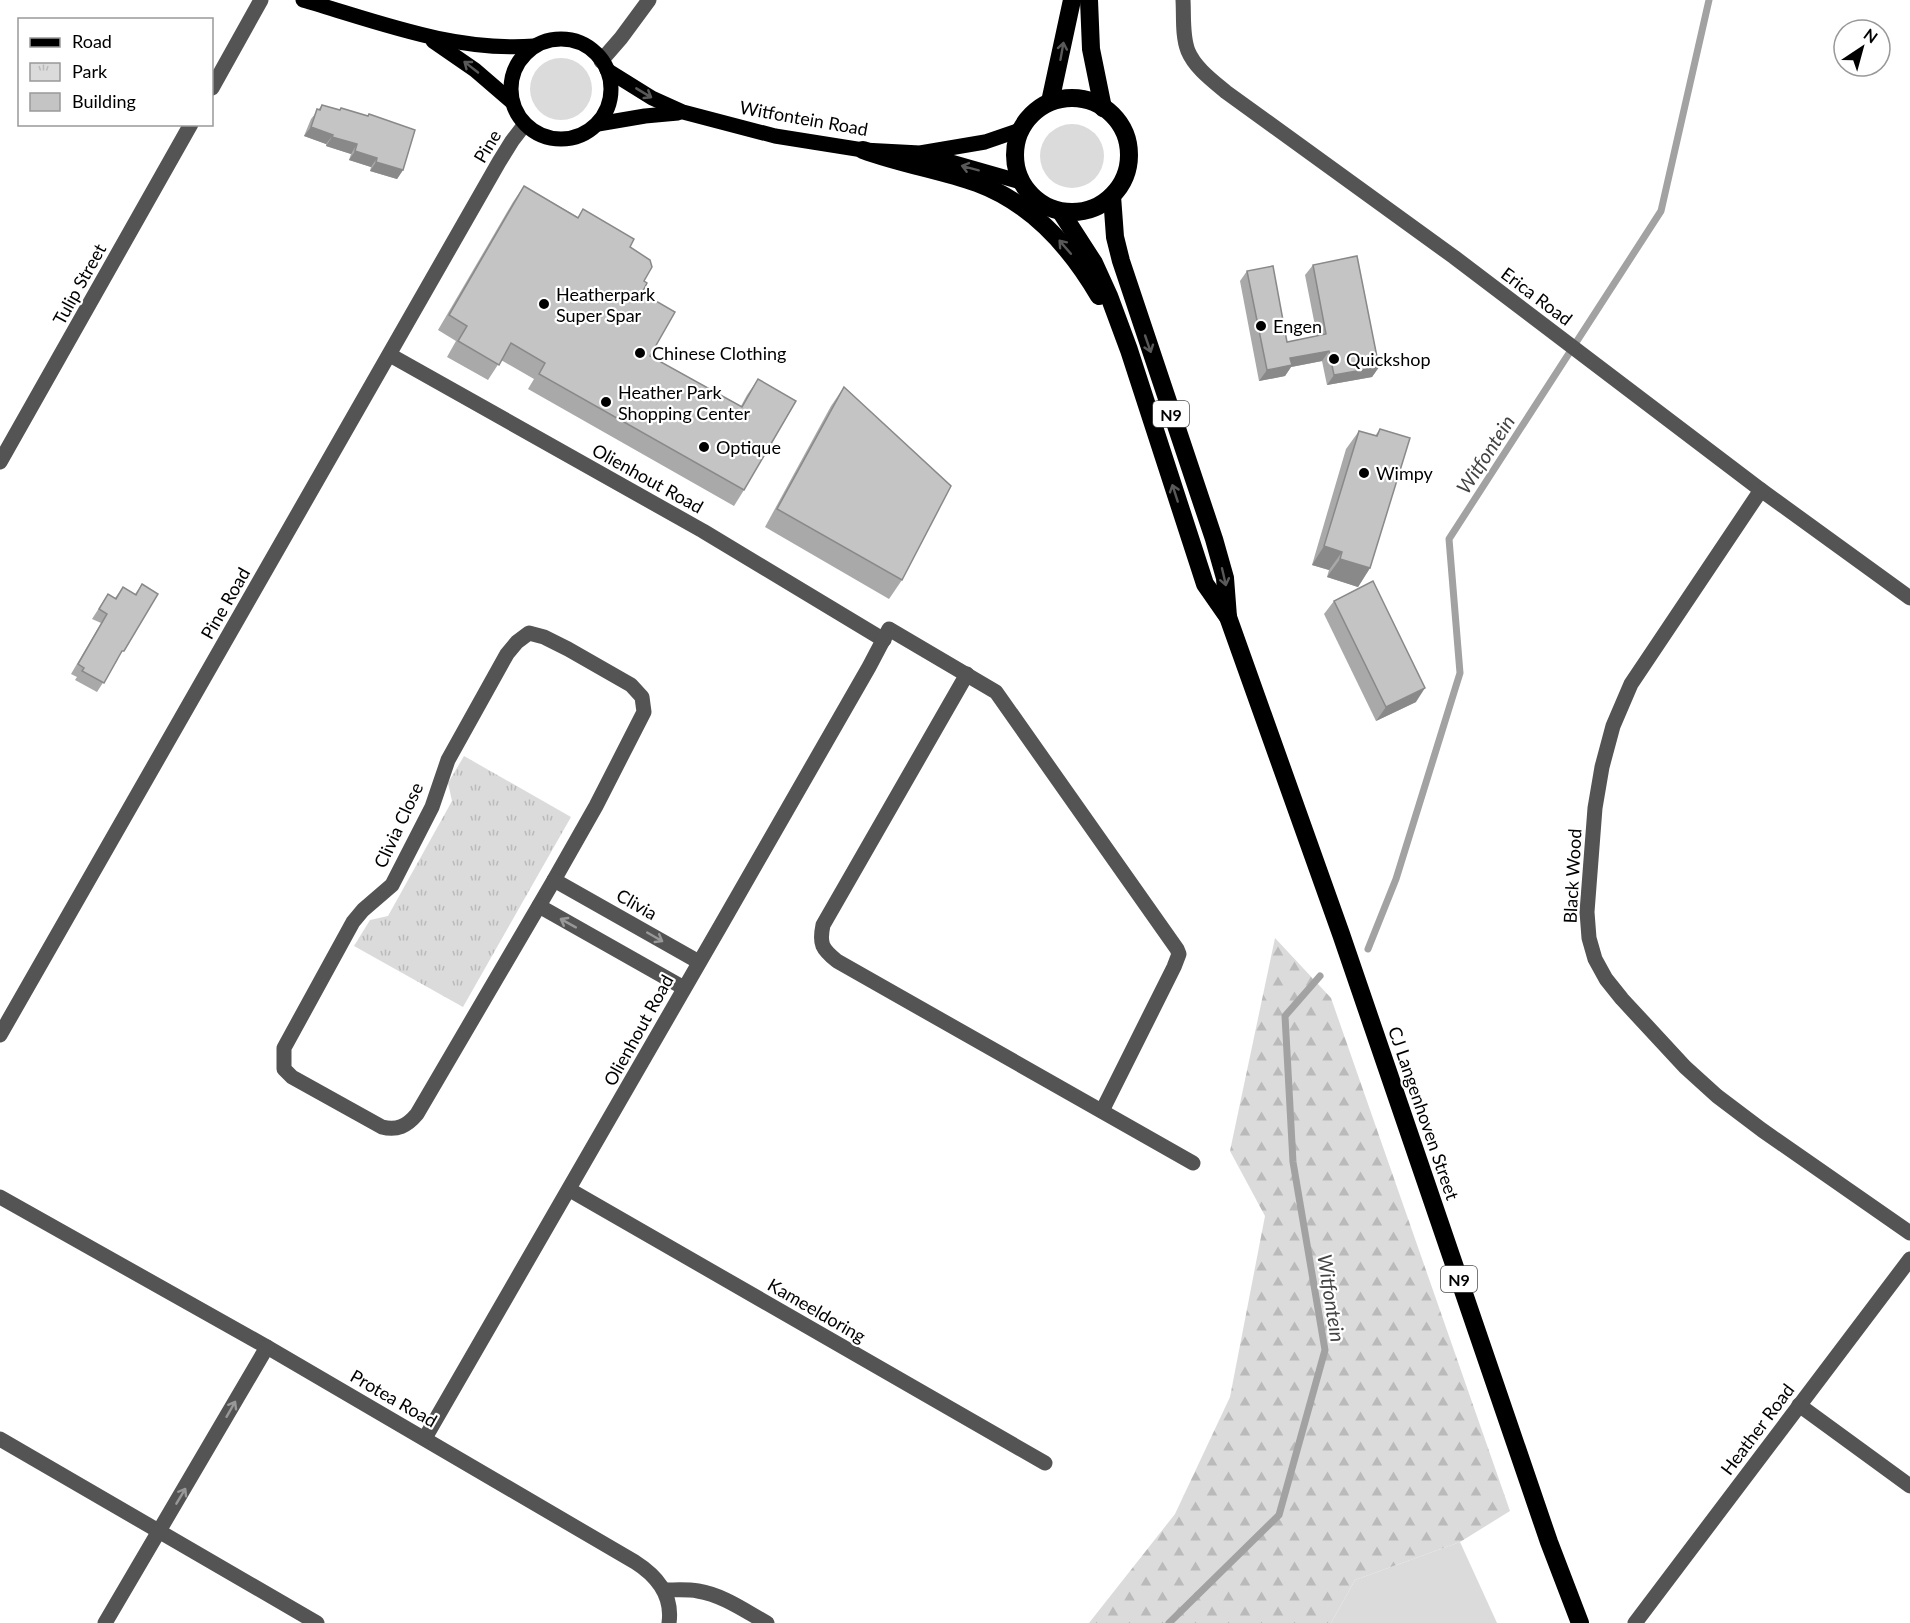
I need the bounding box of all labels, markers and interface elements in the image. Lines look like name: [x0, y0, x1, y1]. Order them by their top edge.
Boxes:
legend: [18, 18, 213, 126]
north arrow: [1832, 18, 1892, 78]
text: N: [1861, 24, 1882, 47]
text: Road: [72, 30, 112, 52]
one-way arrow: [1057, 42, 1068, 62]
text: Park: [72, 60, 108, 82]
one-way arrow: [464, 61, 480, 74]
one-way arrow: [635, 87, 652, 99]
text: Building: [72, 90, 136, 112]
street label: Witfontein Road: [738, 96, 870, 140]
street label: Pine: [469, 125, 505, 167]
one-way arrow: [961, 162, 980, 174]
street label: Tulip Street: [48, 239, 111, 328]
one-way arrow: [1058, 240, 1072, 255]
street label: Erica Road: [1497, 262, 1577, 330]
place label: Heatherpark Super Spar: [556, 283, 656, 326]
marker: Heatherpark Super Spar: [537, 297, 551, 311]
place label: Engen: [1273, 315, 1322, 337]
marker: Engen: [1254, 319, 1268, 333]
one-way arrow: [1143, 334, 1154, 353]
place label: Chinese Clothing: [652, 342, 786, 364]
marker: Chinese Clothing: [633, 346, 647, 360]
place label: Quickshop: [1346, 348, 1431, 370]
marker: Quickshop: [1327, 352, 1341, 366]
place label: Heather Park Shopping Center: [618, 381, 751, 424]
marker: Heather Park Shopping Center: [599, 395, 613, 409]
road number: N9: [1153, 401, 1189, 427]
water label: Witfontein: [1451, 410, 1519, 498]
place label: Optique: [716, 436, 781, 458]
street label: Olienhout Road: [589, 438, 707, 518]
marker: Optique: [697, 440, 711, 454]
place label: Wimpy: [1376, 462, 1434, 484]
marker: Wimpy: [1357, 466, 1371, 480]
one-way arrow: [1169, 484, 1180, 503]
street label: Pine Road: [196, 563, 254, 643]
one-way arrow: [1219, 567, 1230, 587]
street label: Clivia Close: [369, 779, 427, 871]
street label: Black Wood: [1559, 828, 1585, 924]
street label: Clivia: [613, 884, 661, 924]
one-way arrow: [560, 916, 577, 928]
one-way arrow: [646, 931, 663, 943]
street label: Olienhout Road: [598, 971, 678, 1089]
street label: CJ Langenhoven Street: [1384, 1023, 1464, 1203]
water label: Witfontein: [1313, 1252, 1351, 1344]
road number: N9: [1441, 1266, 1477, 1292]
street label: Kameeldoring: [764, 1273, 870, 1347]
street label: Protea Road: [347, 1364, 441, 1432]
street label: Heather Road: [1716, 1379, 1798, 1479]
one-way arrow: [225, 1401, 237, 1418]
one-way arrow: [175, 1488, 187, 1505]

